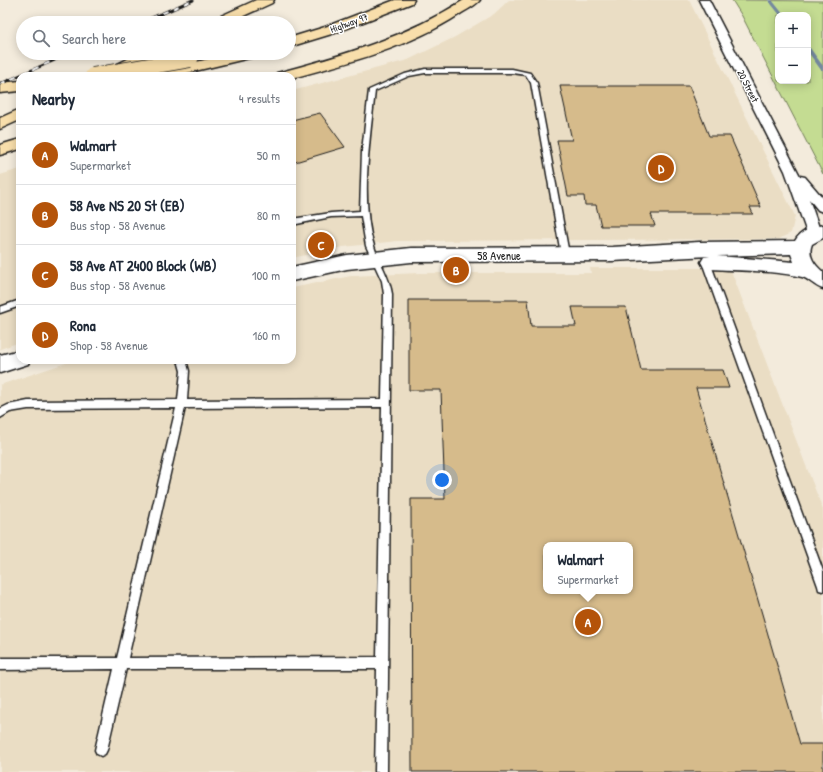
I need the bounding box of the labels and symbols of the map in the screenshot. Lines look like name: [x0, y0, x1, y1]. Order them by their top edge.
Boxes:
street label: Highway 97: [328, 10, 370, 36]
street label: 20 Street: [734, 68, 762, 105]
pin: D: [648, 153, 674, 183]
pin: C: [308, 230, 334, 260]
street label: 58 Avenue: [477, 247, 521, 264]
pin: B: [443, 255, 469, 285]
your location: [432, 470, 452, 490]
pin: A: [575, 607, 601, 637]

